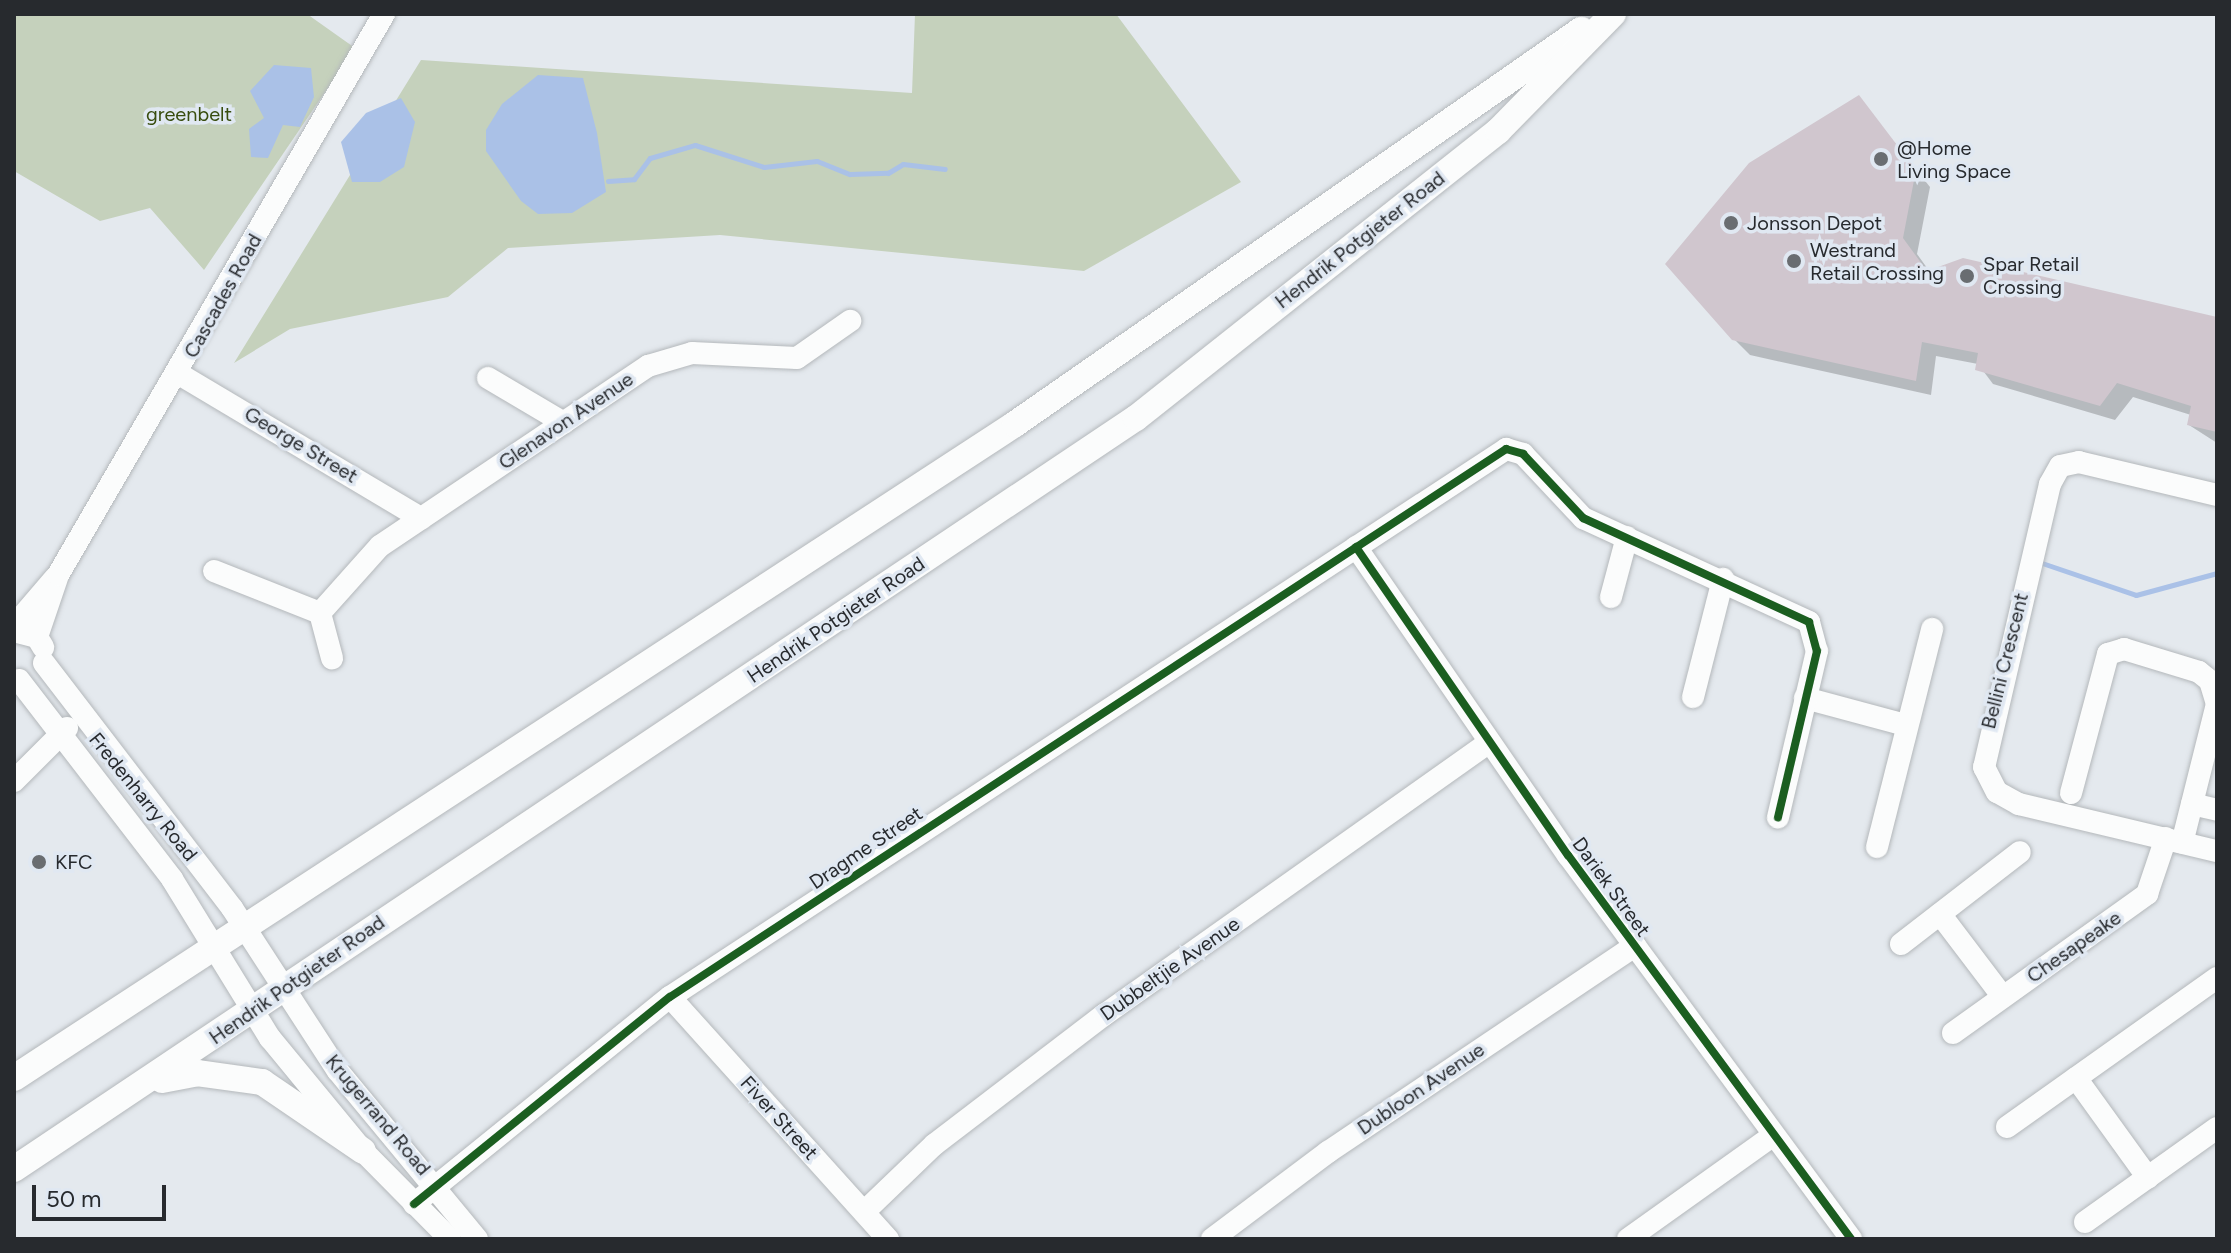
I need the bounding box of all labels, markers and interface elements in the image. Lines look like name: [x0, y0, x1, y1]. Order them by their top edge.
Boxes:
park label: greenbelt: [146, 102, 232, 126]
place label: @Home Living Space: [1897, 136, 2011, 183]
marker: @Home Living Space: [1872, 150, 1890, 168]
street label: Hendrik Potgieter Road: [1270, 166, 1450, 314]
place label: Jonsson Depot: [1747, 211, 1882, 235]
marker: Jonsson Depot: [1722, 214, 1740, 232]
street label: Cascades Road: [179, 230, 267, 362]
place label: Westrand Retail Crossing: [1810, 238, 1944, 285]
marker: Westrand Retail Crossing: [1785, 252, 1803, 270]
place label: Spar Retail Crossing: [1983, 252, 2079, 299]
marker: Spar Retail Crossing: [1958, 267, 1976, 285]
street label: Glenavon Avenue: [494, 367, 638, 475]
street label: George Street: [240, 402, 362, 488]
street label: Hendrik Potgieter Road: [743, 552, 929, 688]
street label: Bellini Crescent: [1977, 591, 2033, 731]
street label: Fredenharry Road: [84, 728, 202, 866]
street label: Dragme Street: [805, 801, 927, 895]
street label: Dariek Street: [1567, 833, 1655, 941]
place label: KFC: [55, 850, 92, 874]
marker: KFC: [30, 853, 48, 871]
street label: Chesapeake: [2022, 906, 2126, 988]
street label: Hendrik Potgieter Road: [205, 910, 389, 1050]
street label: Dubbeltjie Avenue: [1096, 912, 1244, 1026]
street label: Dubloon Avenue: [1353, 1038, 1489, 1140]
street label: Krugerrand Road: [320, 1050, 436, 1180]
street label: Fiver Street: [735, 1071, 823, 1165]
scale bar: [36, 1169, 170, 1219]
text: 50 m: [46, 1184, 102, 1213]

